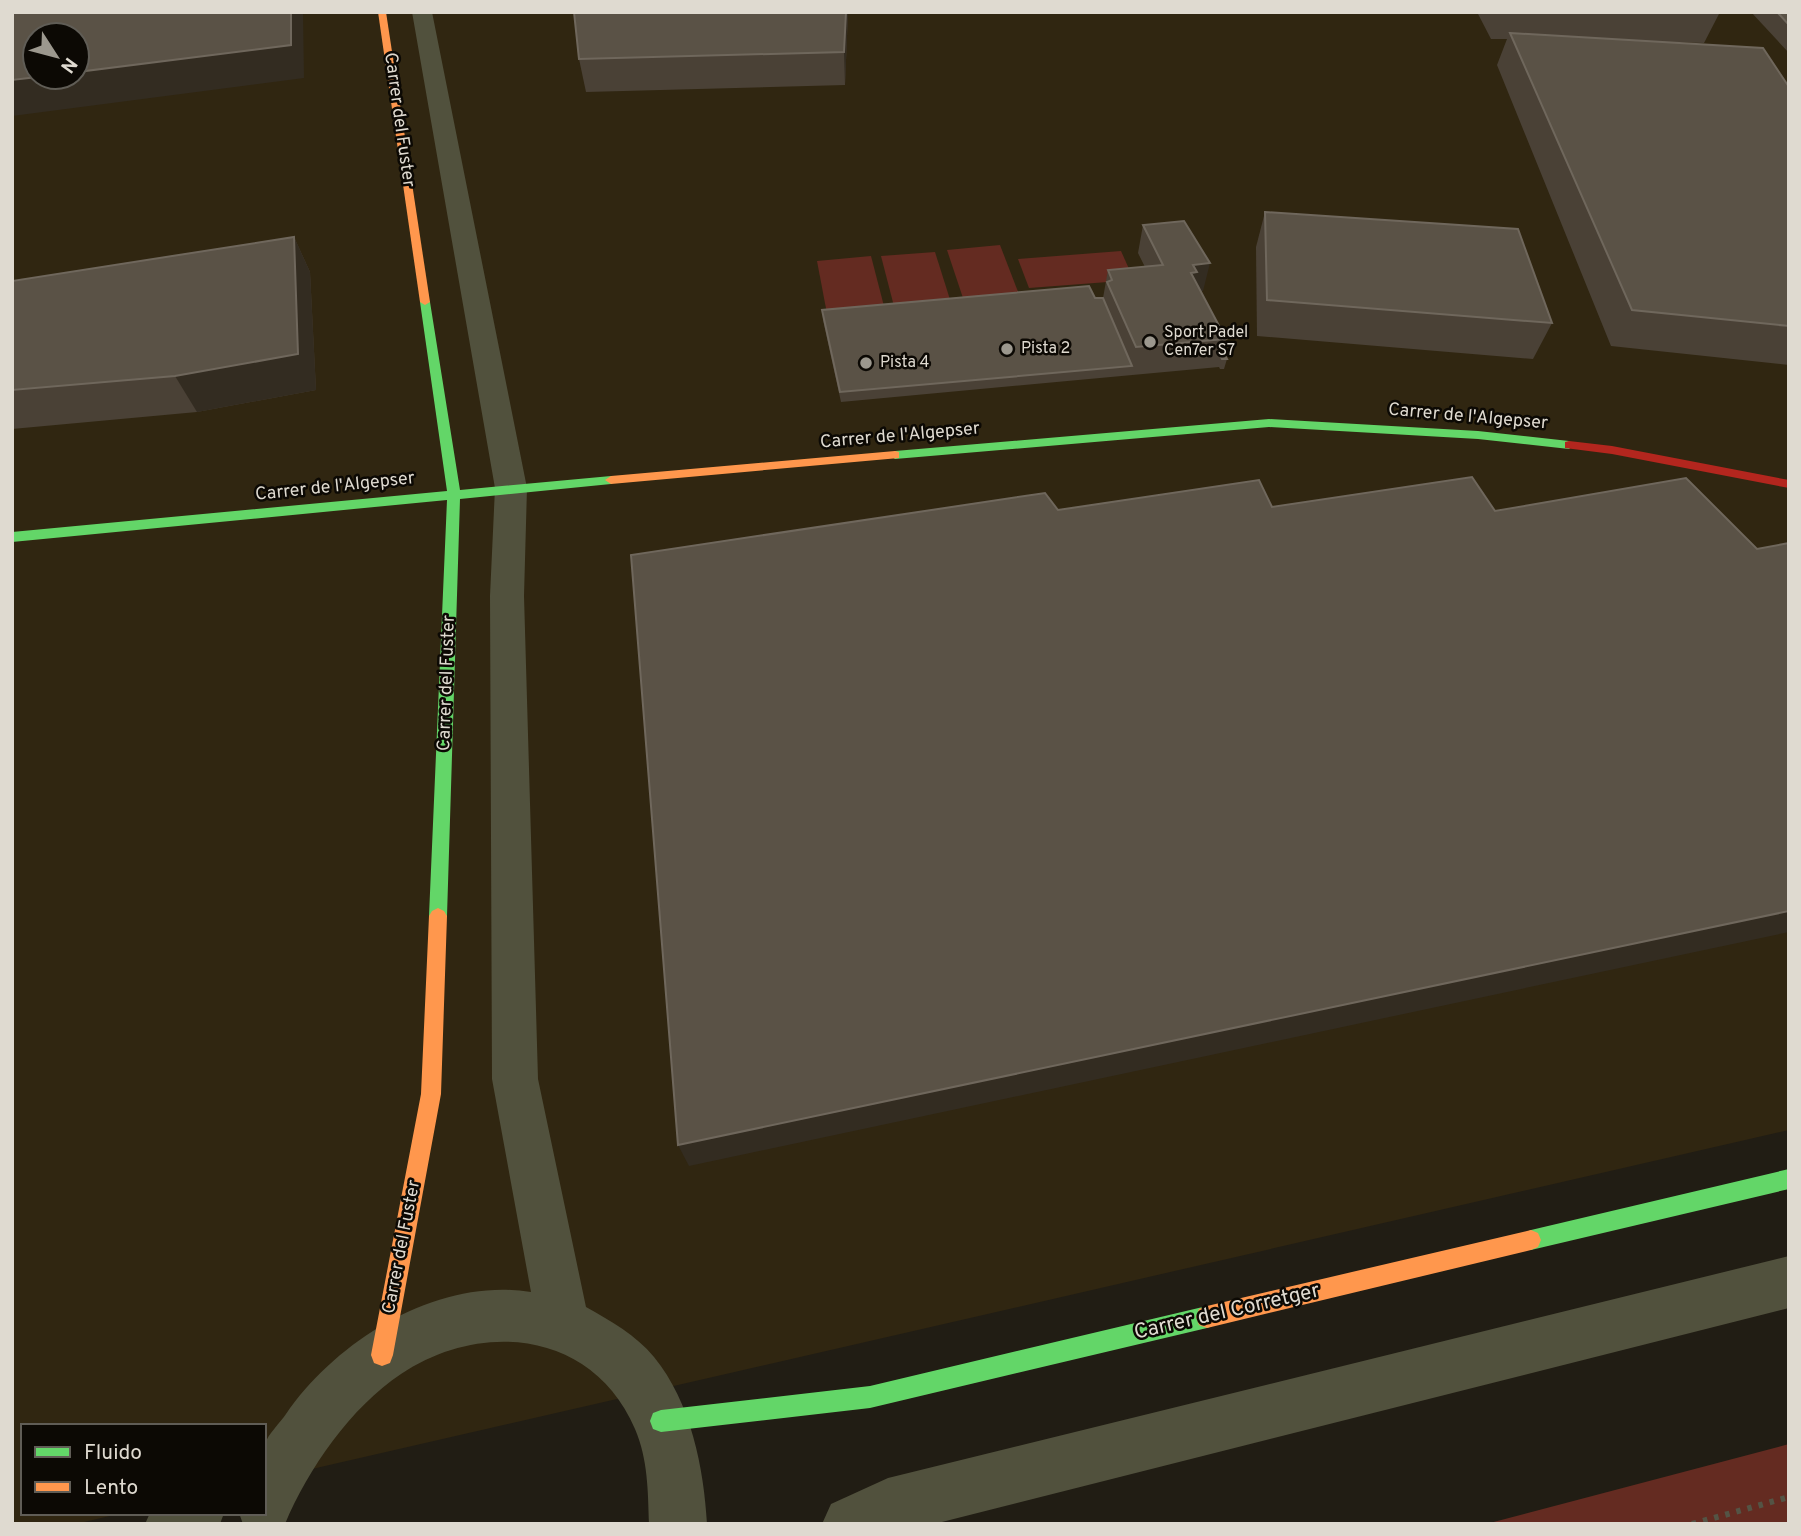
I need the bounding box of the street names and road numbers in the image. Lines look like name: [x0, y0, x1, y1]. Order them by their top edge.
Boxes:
street label: Carrer del Fuster: [378, 51, 420, 189]
street label: Carrer de l'Algepser: [1387, 399, 1549, 435]
street label: Carrer de l'Algepser: [819, 418, 981, 454]
street label: Carrer de l'Algepser: [254, 467, 416, 507]
street label: Carrer del Fuster: [433, 615, 461, 751]
street label: Carrer del Fuster: [378, 1178, 426, 1316]
street label: Carrer del Corretger: [1131, 1277, 1323, 1347]

